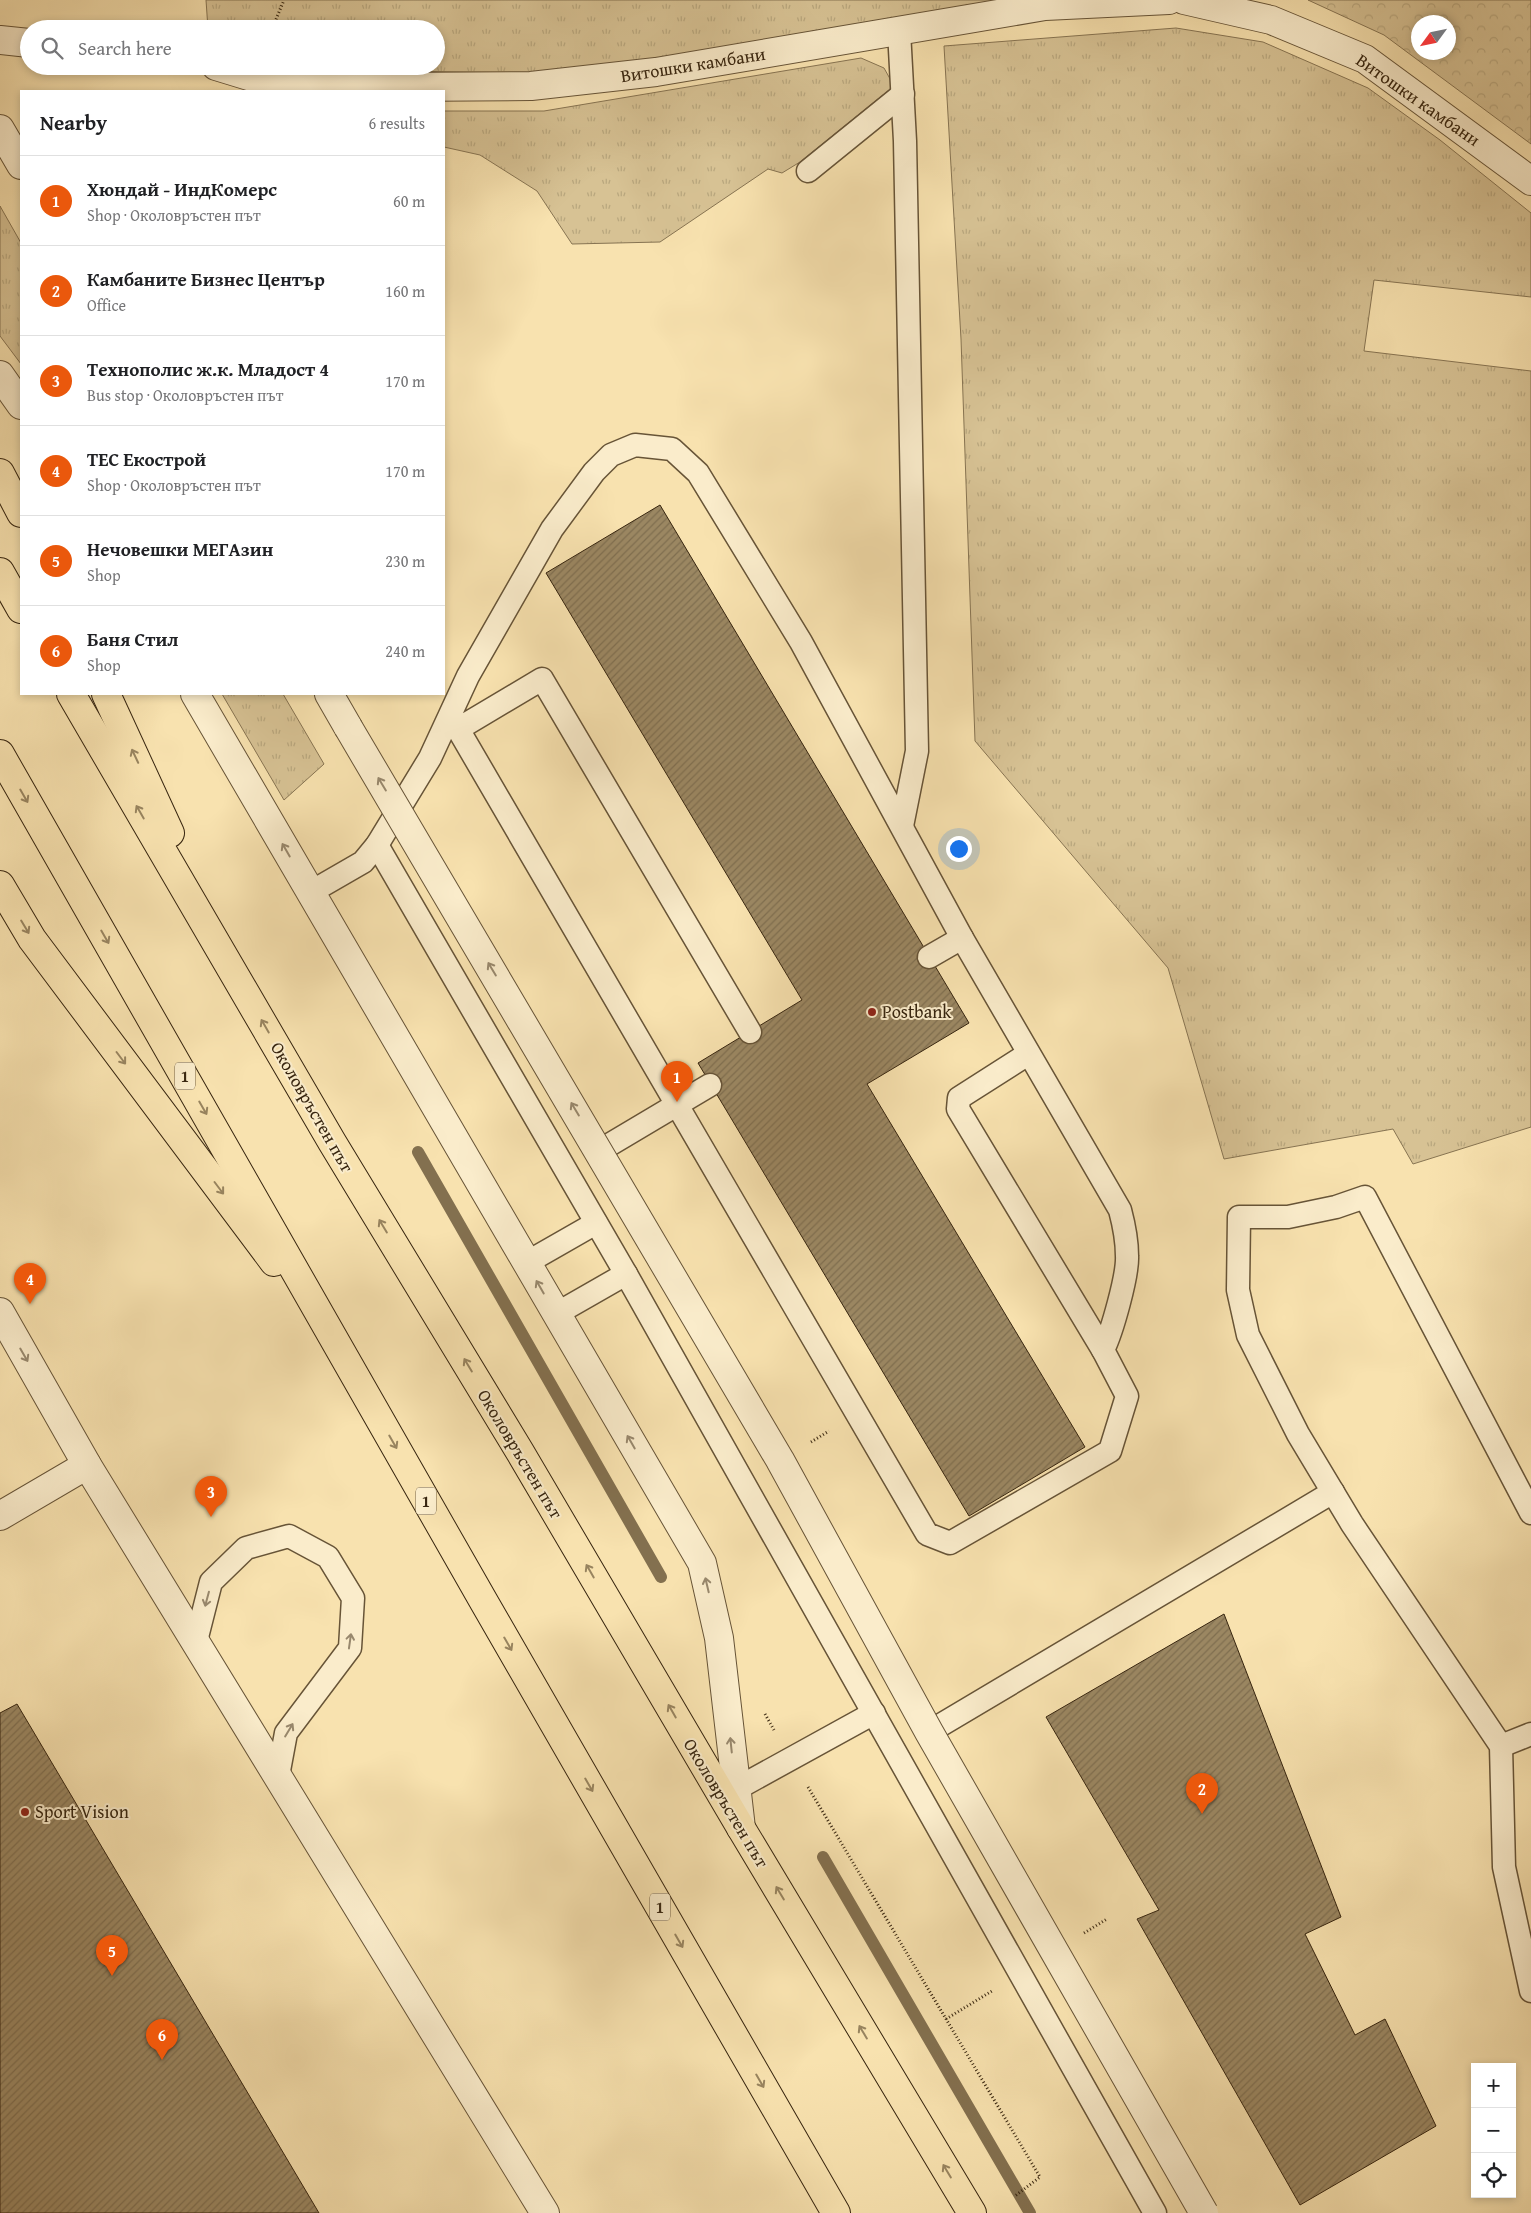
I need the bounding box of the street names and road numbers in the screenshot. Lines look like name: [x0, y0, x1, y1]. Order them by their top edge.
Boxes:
street label: Витошки камбани: [619, 40, 768, 89]
street label: Витошки камбани: [1351, 47, 1486, 153]
street label: Околовръстен път: [264, 1037, 361, 1177]
road number: 1: [175, 1062, 195, 1090]
street label: Околовръстен път: [471, 1384, 570, 1524]
road number: 1: [416, 1488, 436, 1514]
street label: Околовръстен път: [677, 1733, 776, 1873]
road number: 1: [650, 1894, 670, 1920]

